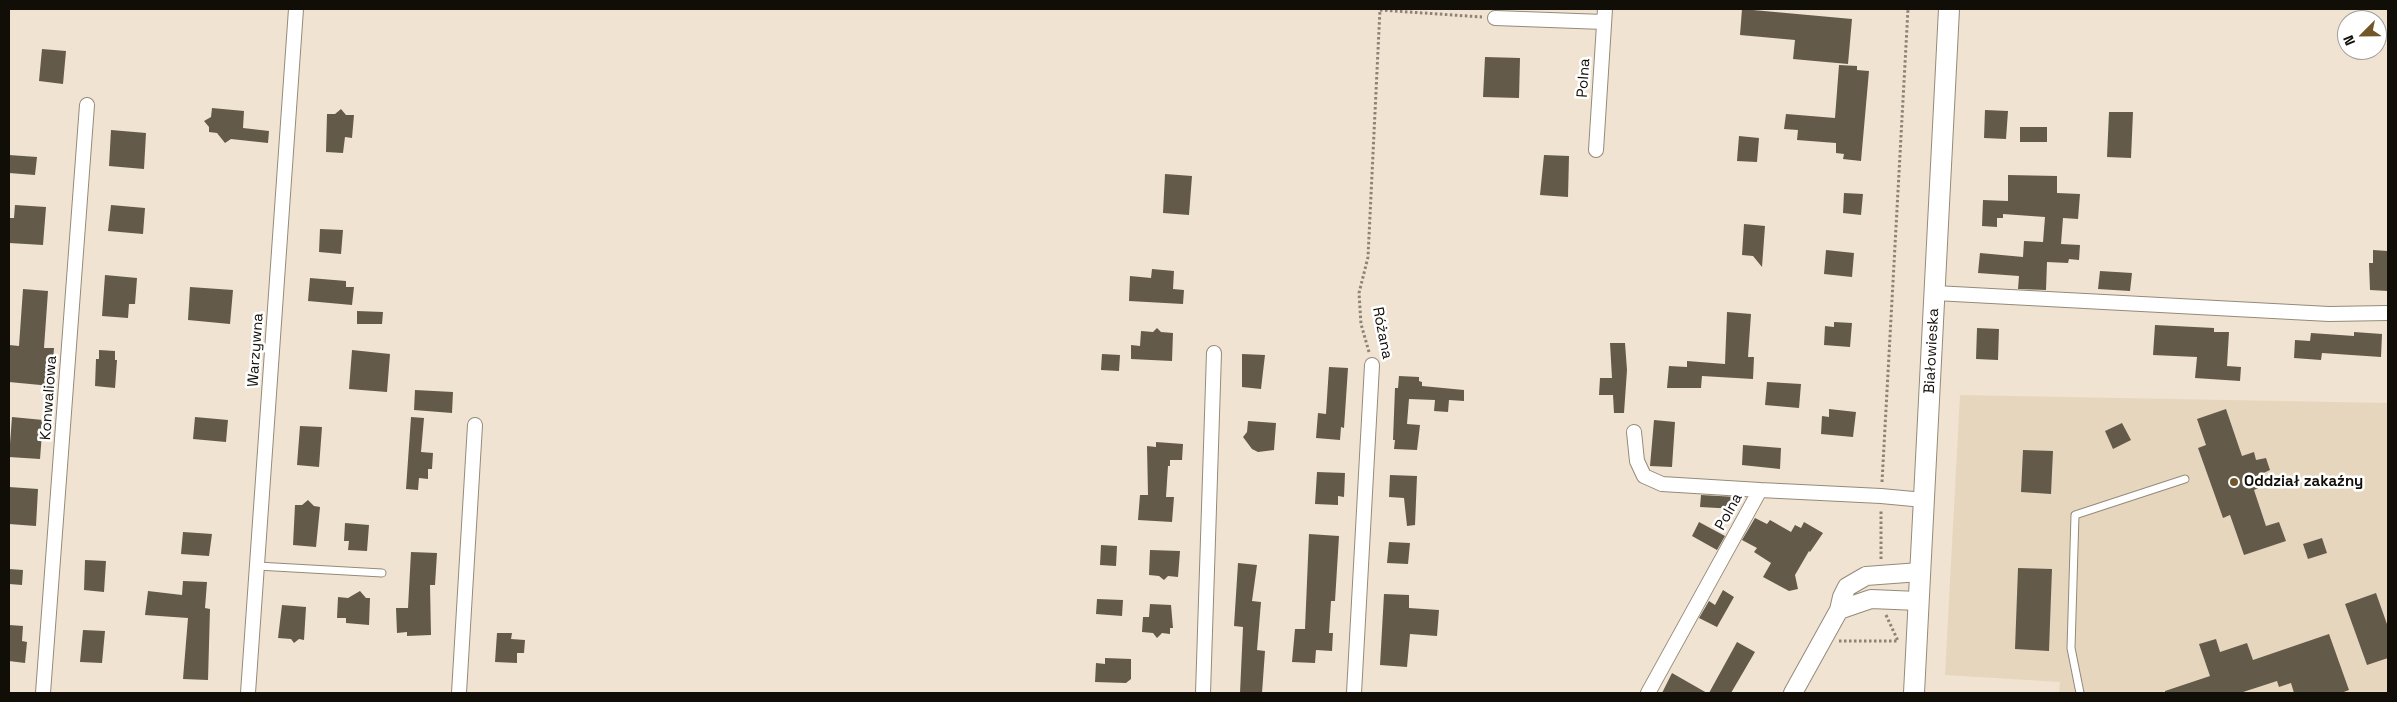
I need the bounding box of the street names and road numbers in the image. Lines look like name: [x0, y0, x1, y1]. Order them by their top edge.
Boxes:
street label: Polna: [1574, 58, 1594, 98]
street label: Różana: [1368, 305, 1396, 361]
street label: Białowieska: [1921, 308, 1943, 394]
street label: Warzywna: [244, 312, 268, 388]
street label: Konwaliowa: [37, 355, 61, 441]
street label: Polna: [1712, 490, 1746, 534]

